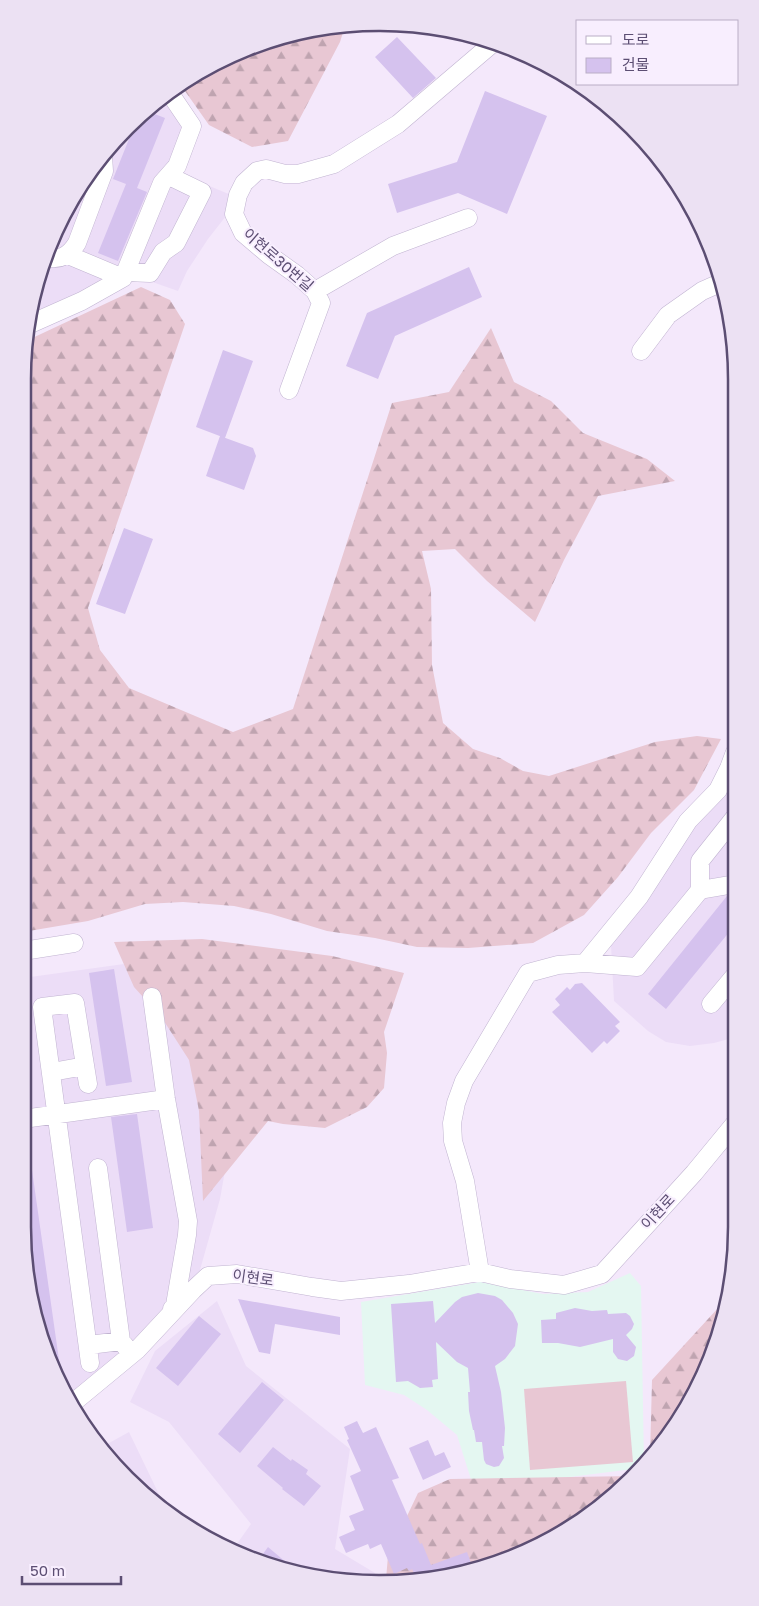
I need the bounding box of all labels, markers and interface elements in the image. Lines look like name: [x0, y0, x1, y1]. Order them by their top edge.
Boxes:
legend: [576, 20, 739, 85]
text: 도로: [622, 30, 650, 48]
text: 건물: [622, 55, 650, 73]
street label: 이현로30번길: [240, 224, 317, 295]
street label: 이현로: [637, 1190, 678, 1233]
street label: 이현로: [231, 1265, 275, 1289]
scale bar: [22, 1554, 121, 1586]
text: 50 m: [30, 1561, 65, 1579]

